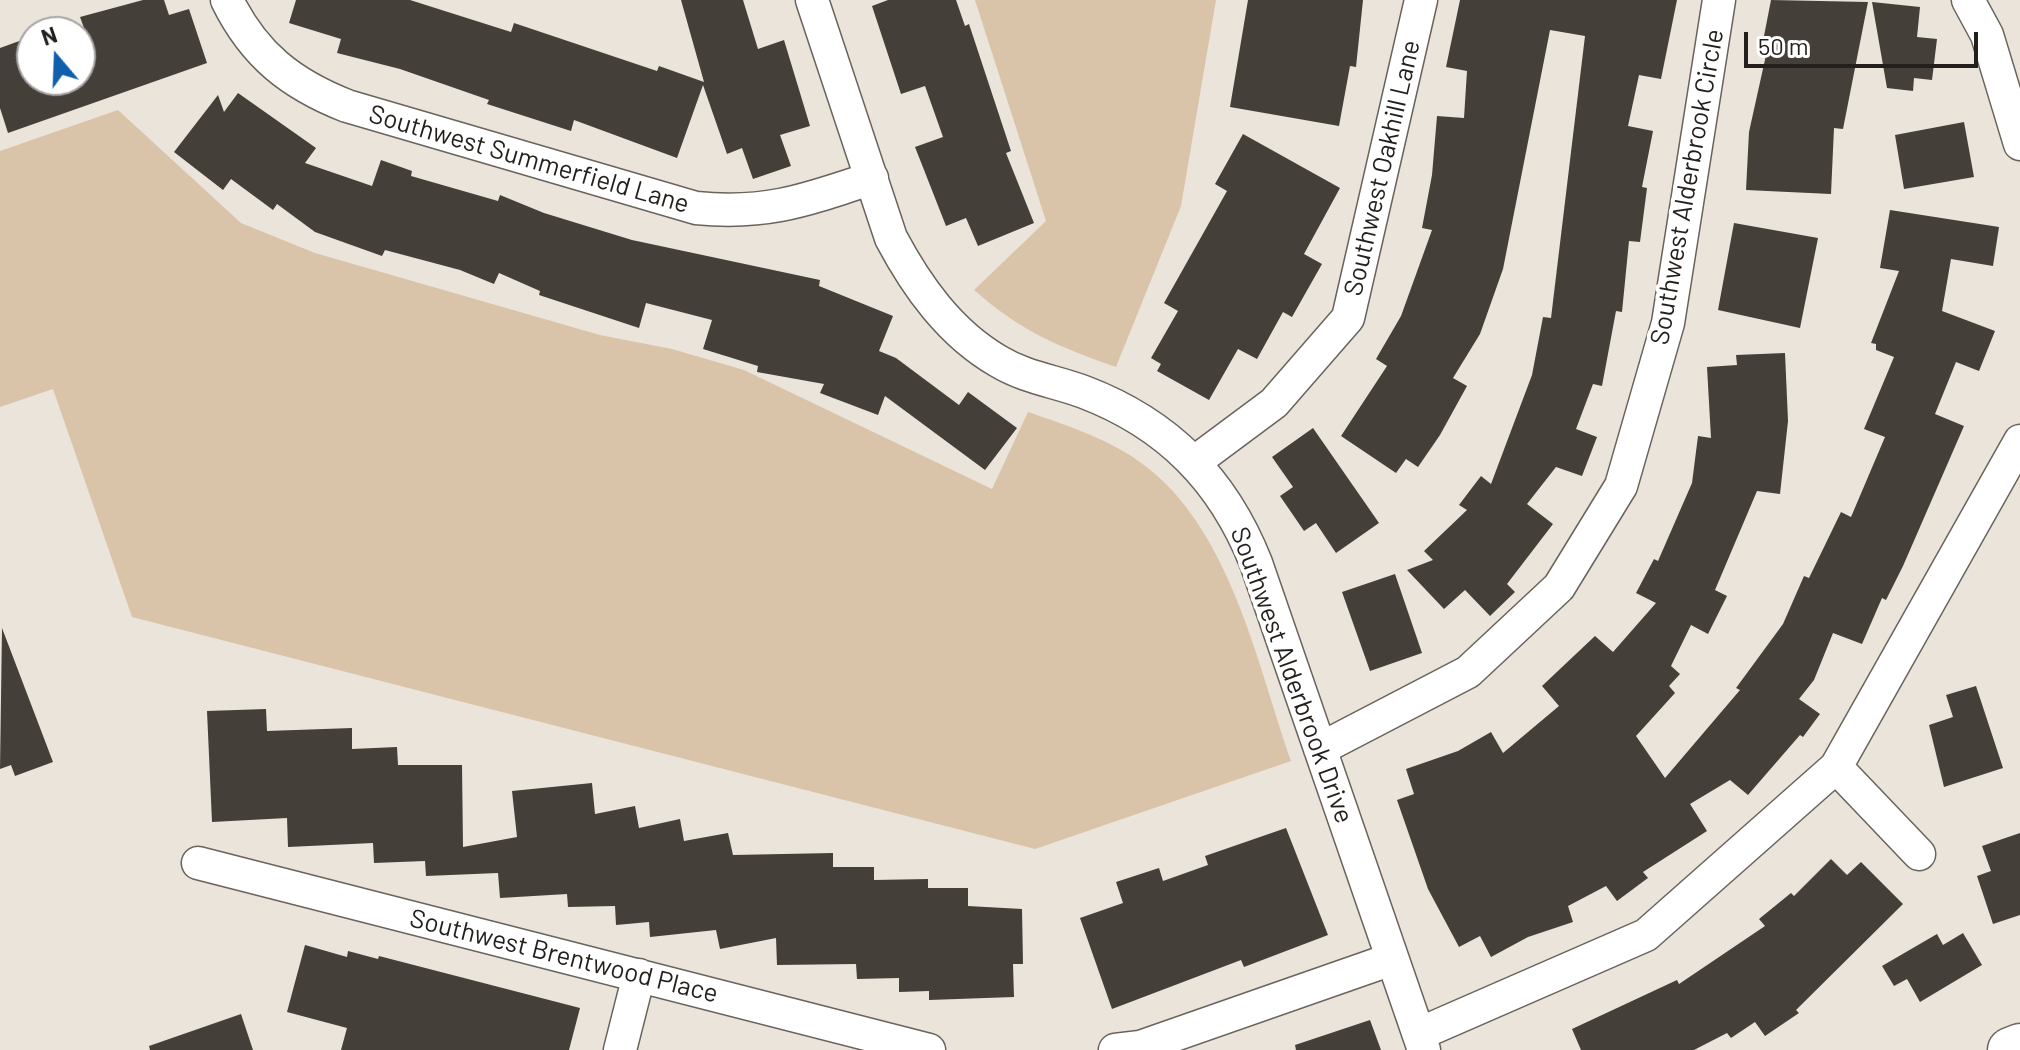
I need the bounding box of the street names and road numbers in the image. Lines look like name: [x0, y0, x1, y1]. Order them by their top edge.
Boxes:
street label: Southwest Alderbrook Circle: [1644, 27, 1730, 347]
street label: Southwest Oakhill Lane: [1337, 37, 1427, 299]
street label: Southwest Summerfield Lane: [365, 98, 693, 220]
street label: Southwest Alderbrook Drive: [1224, 523, 1360, 827]
street label: Southwest Brentwood Place: [407, 903, 721, 1009]

